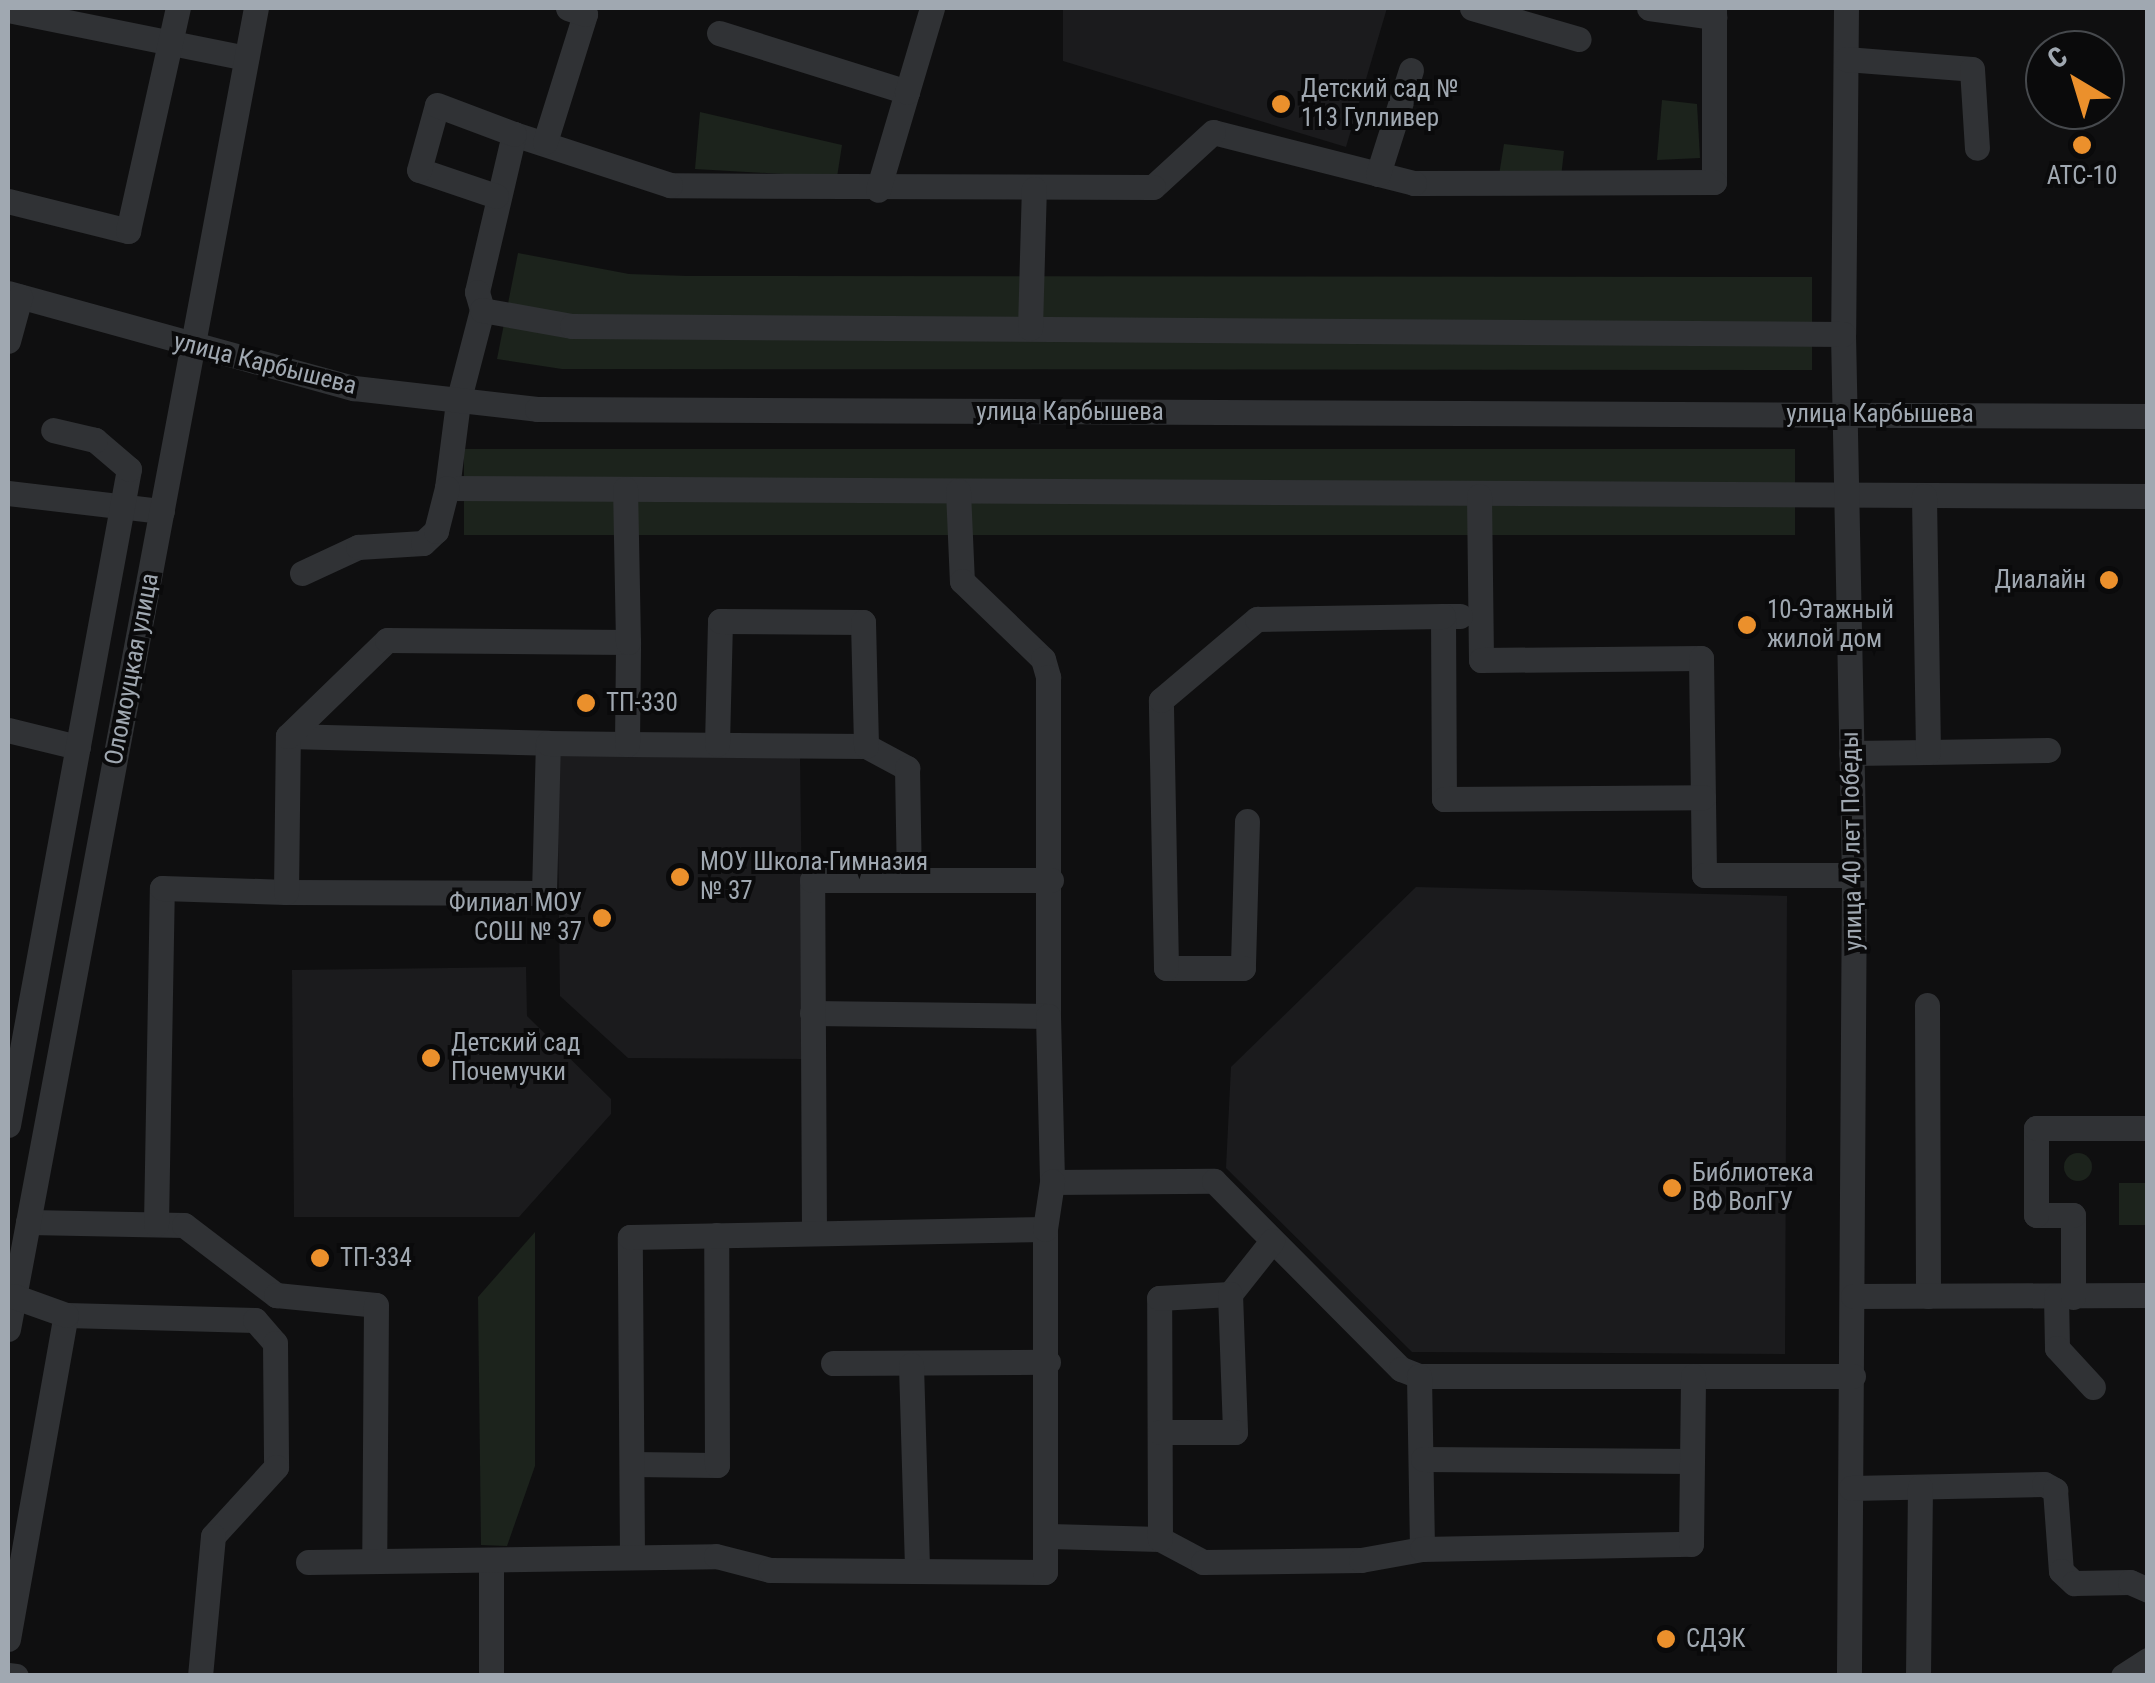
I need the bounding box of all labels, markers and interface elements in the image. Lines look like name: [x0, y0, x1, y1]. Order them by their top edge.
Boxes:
north arrow: [2025, 30, 2125, 130]
text: С: [2041, 40, 2074, 75]
place label: Детский сад № 113 Гулливер: [1301, 75, 1458, 134]
marker: Детский сад № 113 Гулливер: [1270, 93, 1292, 115]
marker: АТС-10: [2071, 134, 2093, 156]
place label: АТС-10: [2047, 161, 2117, 191]
street label: улица Карбышева: [170, 327, 360, 401]
street label: улица Карбышева: [976, 397, 1164, 427]
street label: улица Карбышева: [1786, 399, 1974, 429]
place label: Диалайн: [1995, 565, 2086, 595]
marker: Диалайн: [2096, 567, 2122, 593]
street label: Оломоуцкая улица: [99, 571, 165, 767]
place label: 10-Этажный жилой дом: [1767, 596, 1894, 655]
marker: 10-Этажный жилой дом: [1736, 614, 1758, 636]
place label: ТП-330: [606, 688, 678, 718]
marker: ТП-330: [575, 692, 597, 714]
street label: улица 40 лет Победы: [1835, 731, 1869, 951]
place label: МОУ Школа-Гимназия № 37: [700, 848, 928, 907]
marker: МОУ Школа-Гимназия № 37: [669, 866, 691, 888]
place label: Филиал МОУ СОШ № 37: [449, 889, 582, 948]
marker: Филиал МОУ СОШ № 37: [591, 907, 613, 929]
place label: Детский сад Почемучки: [451, 1029, 580, 1088]
marker: Детский сад Почемучки: [420, 1047, 442, 1069]
place label: Библиотека ВФ ВолГУ: [1692, 1159, 1814, 1218]
marker: Библиотека ВФ ВолГУ: [1661, 1177, 1683, 1199]
place label: ТП-334: [340, 1243, 412, 1273]
marker: ТП-334: [309, 1247, 331, 1269]
place label: СДЭК: [1686, 1624, 1745, 1654]
marker: СДЭК: [1655, 1628, 1677, 1650]

